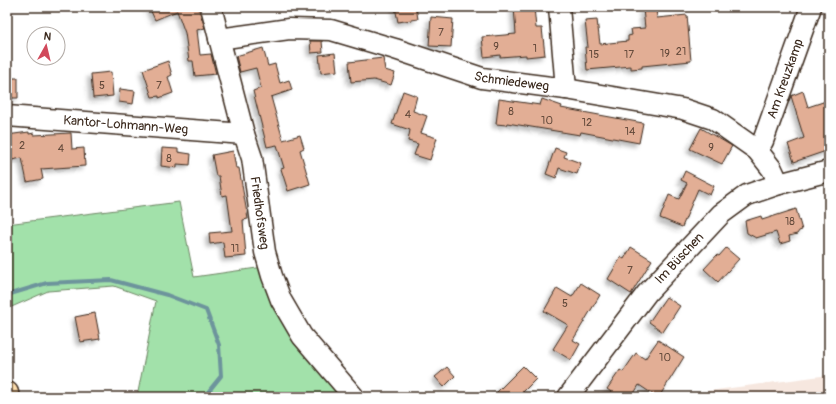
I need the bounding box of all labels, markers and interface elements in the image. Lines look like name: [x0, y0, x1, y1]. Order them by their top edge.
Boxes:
north arrow: [26, 26, 66, 66]
house number: 7: [438, 26, 444, 39]
text: N: [43, 30, 52, 44]
street label: Am Kreuzkamp: [764, 37, 807, 121]
house number: 9: [493, 40, 499, 53]
house number: 1: [533, 42, 537, 55]
house number: 21: [676, 45, 686, 58]
house number: 19: [660, 47, 670, 60]
house number: 15: [589, 48, 599, 61]
house number: 17: [624, 48, 634, 61]
street label: Schmiedeweg: [472, 68, 550, 95]
house number: 5: [99, 79, 105, 92]
house number: 7: [156, 79, 162, 92]
house number: 8: [508, 105, 514, 118]
house number: 4: [405, 108, 412, 121]
street label: Kantor-Lohmann-Weg: [63, 112, 189, 138]
house number: 10: [541, 114, 553, 127]
house number: 12: [582, 116, 592, 129]
house number: 14: [625, 125, 636, 138]
house number: 2: [19, 139, 25, 152]
house number: 9: [708, 141, 714, 154]
house number: 4: [58, 142, 65, 155]
house number: 8: [166, 152, 172, 165]
street label: Friedhofsweg: [247, 175, 273, 251]
house number: 18: [785, 215, 795, 228]
street label: Im Büschen: [652, 230, 707, 287]
house number: 11: [231, 242, 239, 255]
house number: 7: [627, 264, 633, 277]
house number: 5: [562, 297, 568, 310]
house number: 10: [659, 351, 671, 364]

